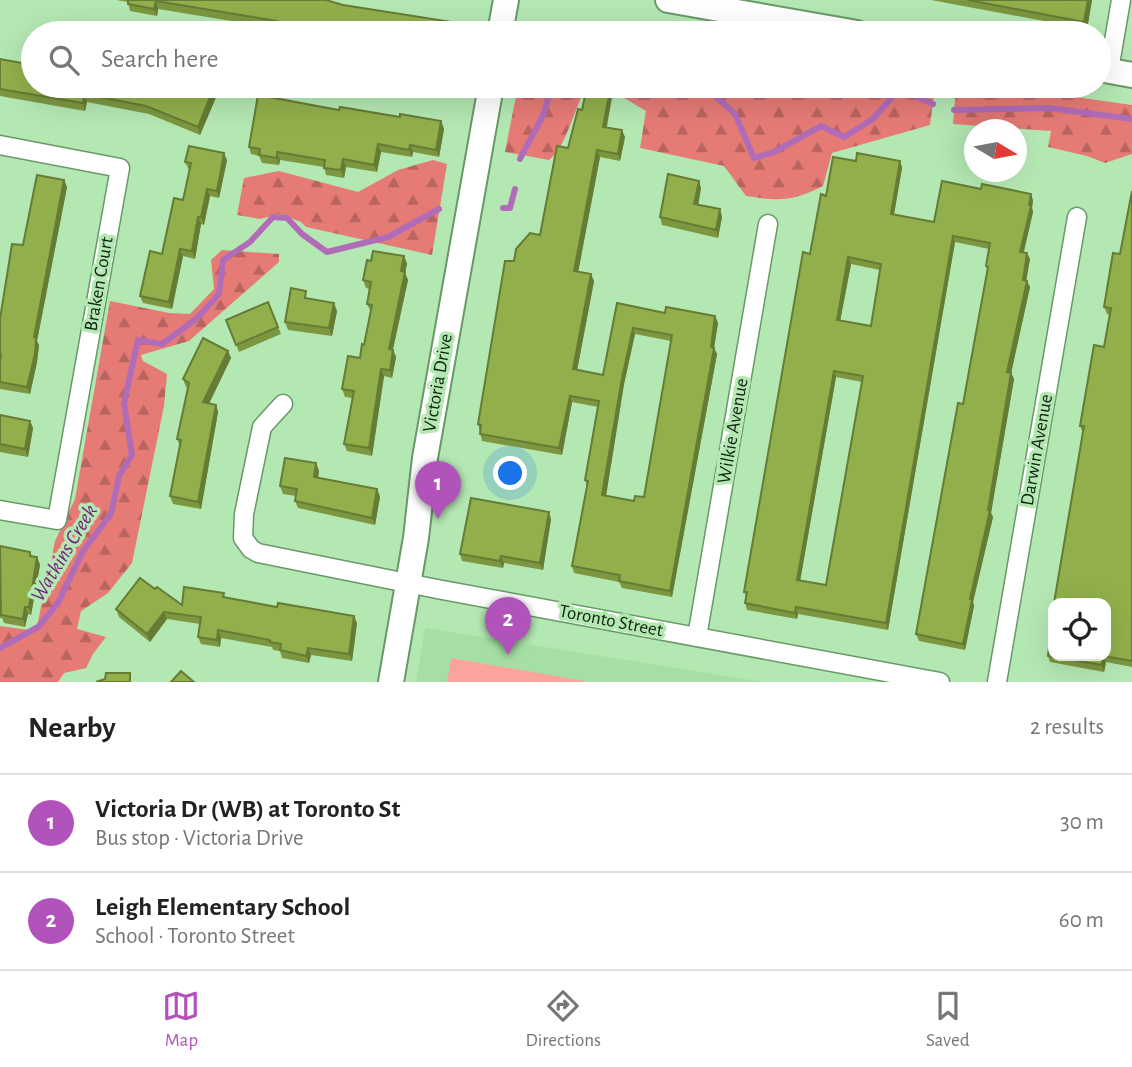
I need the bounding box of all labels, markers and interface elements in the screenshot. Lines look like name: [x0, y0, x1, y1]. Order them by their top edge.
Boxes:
search box: [21, 21, 1111, 98]
icon: search: [45, 41, 83, 79]
text: Search here: [101, 46, 219, 72]
north arrow: [964, 119, 1027, 182]
street label: Braken Court: [81, 235, 117, 333]
street label: Victoria Drive: [420, 332, 456, 434]
street label: Wilkie Avenue: [714, 377, 752, 485]
street label: Darwin Avenue: [1018, 393, 1056, 507]
your location: [493, 456, 527, 490]
pin: 1: [415, 461, 461, 519]
water label: Watkins Creek: [27, 501, 101, 605]
pin: 2: [485, 597, 531, 655]
map controls: [1048, 598, 1111, 661]
button: locate: [1048, 598, 1111, 661]
street label: Toronto Street: [558, 602, 664, 640]
text: Nearby: [28, 713, 116, 743]
text: 2 results: [1030, 716, 1104, 739]
text: Victoria Dr (WB) at Toronto St: [95, 796, 400, 822]
text: 1: [47, 811, 55, 834]
text: 30 m: [1060, 811, 1104, 834]
text: Bus stop · Victoria Drive: [95, 827, 304, 850]
text: Leigh Elementary School: [95, 894, 350, 920]
text: 2: [46, 909, 56, 932]
text: 60 m: [1059, 909, 1104, 932]
text: School · Toronto Street: [95, 925, 295, 948]
tab: Map: [162, 987, 200, 1052]
tab: Directions: [525, 987, 601, 1052]
tab: Saved: [926, 987, 970, 1052]

